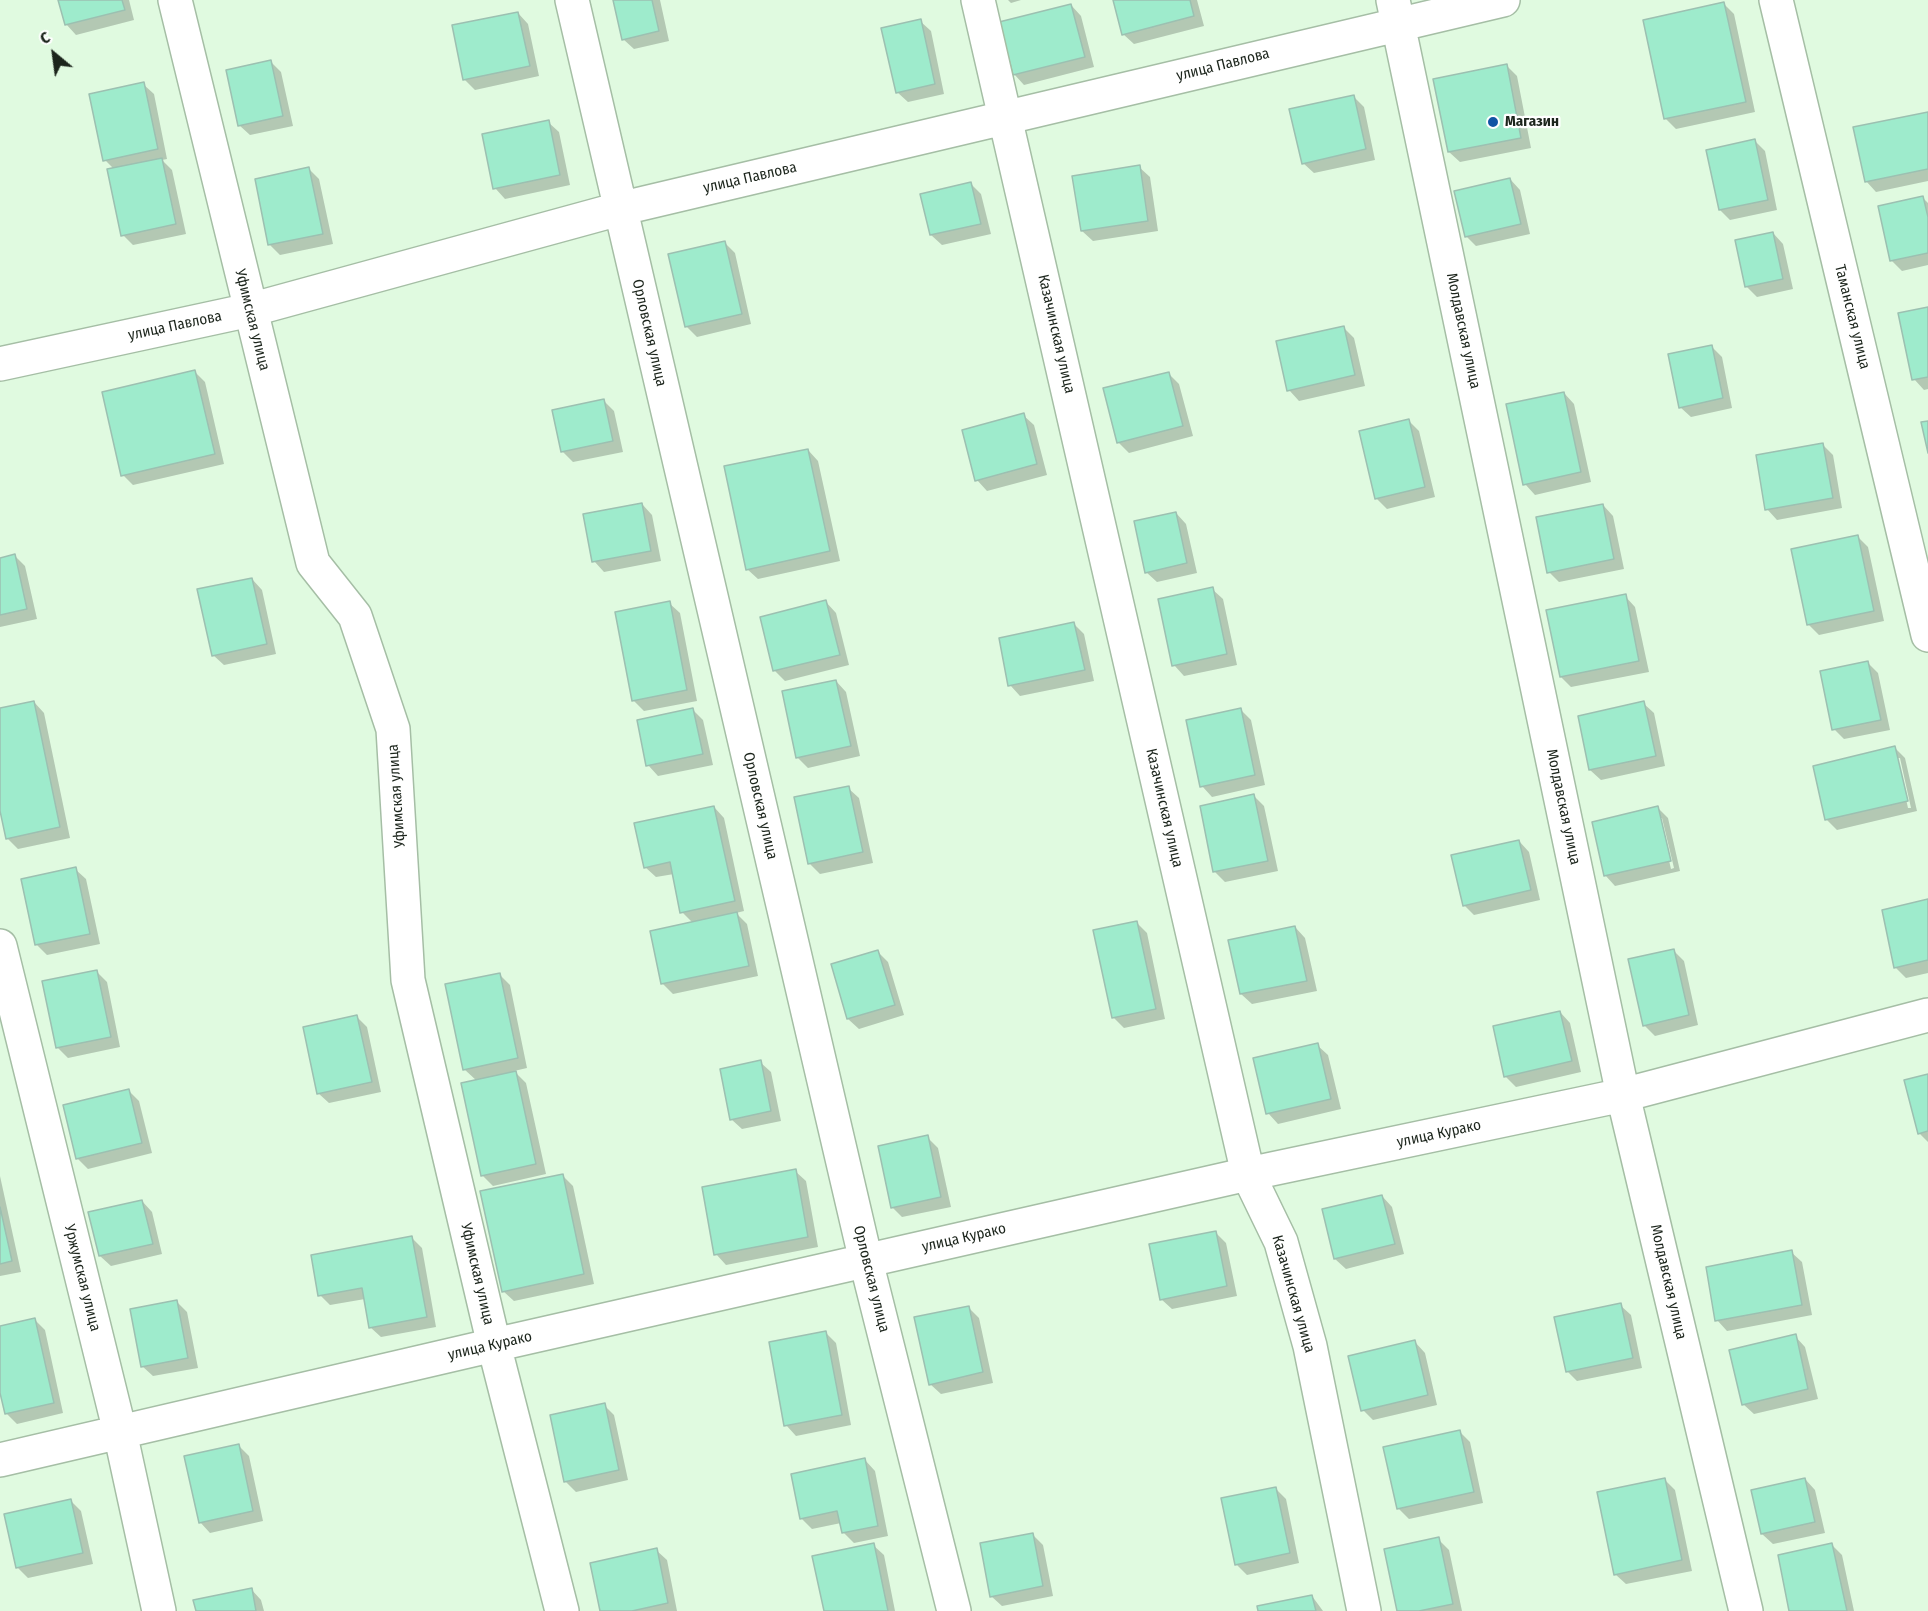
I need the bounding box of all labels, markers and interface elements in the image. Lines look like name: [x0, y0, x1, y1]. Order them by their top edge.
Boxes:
north arrow: [24, 24, 84, 84]
text: С: [37, 27, 53, 48]
street label: улица Павлова: [1175, 45, 1271, 85]
place label: Магазин: [1505, 113, 1559, 131]
marker: Магазин: [1486, 115, 1500, 129]
street label: улица Павлова: [702, 159, 798, 197]
street label: Таманская улица: [1830, 263, 1874, 371]
street label: Уфимская улица: [231, 267, 273, 373]
street label: Молдавская улица: [1442, 272, 1484, 390]
street label: Казачинская улица: [1034, 273, 1078, 395]
street label: Орловская улица: [628, 278, 670, 388]
street label: улица Павлова: [127, 307, 223, 345]
street label: Уфимская улица: [384, 743, 410, 849]
street label: Казачинская улица: [1142, 747, 1186, 869]
street label: Молдавская улица: [1542, 748, 1584, 866]
street label: Орловская улица: [739, 751, 781, 861]
street label: улица Курако: [1395, 1116, 1483, 1152]
street label: улица Курако: [920, 1220, 1008, 1256]
street label: Уфимская улица: [457, 1221, 497, 1327]
street label: Уржумская улица: [60, 1223, 104, 1333]
street label: Молдавская улица: [1646, 1223, 1690, 1341]
street label: Орловская улица: [849, 1224, 893, 1334]
street label: Казачинская улица: [1268, 1233, 1318, 1355]
street label: улица Курако: [446, 1328, 534, 1364]

